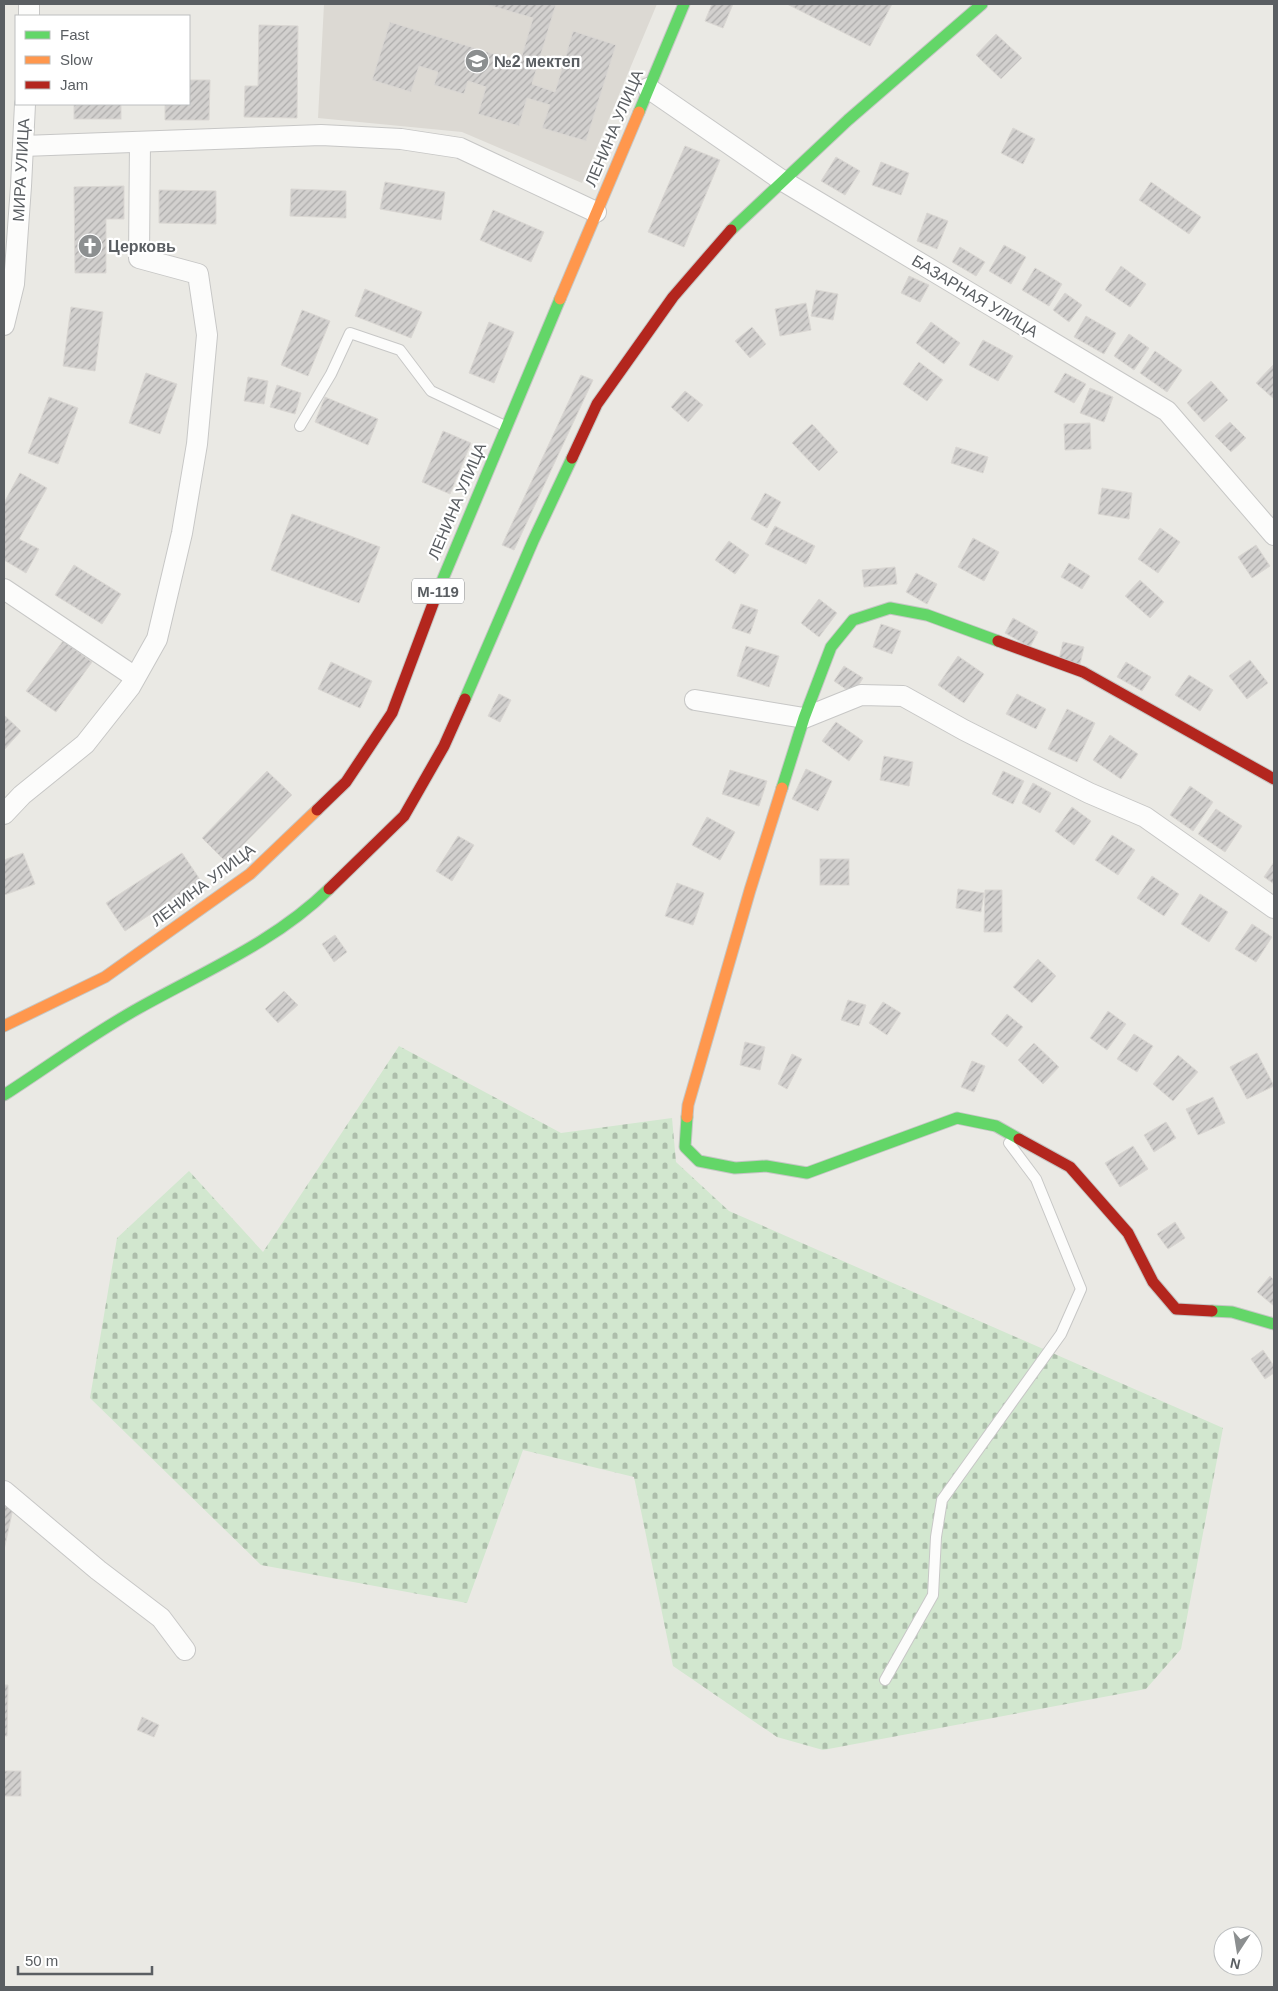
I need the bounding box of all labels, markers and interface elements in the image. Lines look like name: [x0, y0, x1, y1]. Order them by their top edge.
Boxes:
legend: [15, 15, 190, 105]
text: Fast: [60, 26, 90, 43]
school or university icon: №2 мектеп: [464, 48, 490, 74]
text: Slow: [60, 51, 93, 68]
place label: №2 мектеп: [494, 53, 580, 70]
street label: ЛЕНИНА УЛИЦА: [582, 67, 646, 189]
text: Jam: [60, 76, 88, 93]
street label: МИРА УЛИЦА: [10, 117, 32, 222]
church icon: Церковь: [77, 233, 103, 259]
place label: Церковь: [108, 238, 176, 255]
street label: БАЗАРНАЯ УЛИЦА: [909, 252, 1041, 341]
street label: ЛЕНИНА УЛИЦА: [425, 440, 489, 562]
road number: М-119: [412, 578, 464, 604]
street label: ЛЕНИНА УЛИЦА: [148, 840, 258, 929]
north arrow: [1213, 1926, 1263, 1976]
scale bar: [18, 1944, 151, 1976]
text: 50 m: [25, 1952, 58, 1969]
text: N: [1229, 1955, 1242, 1973]

